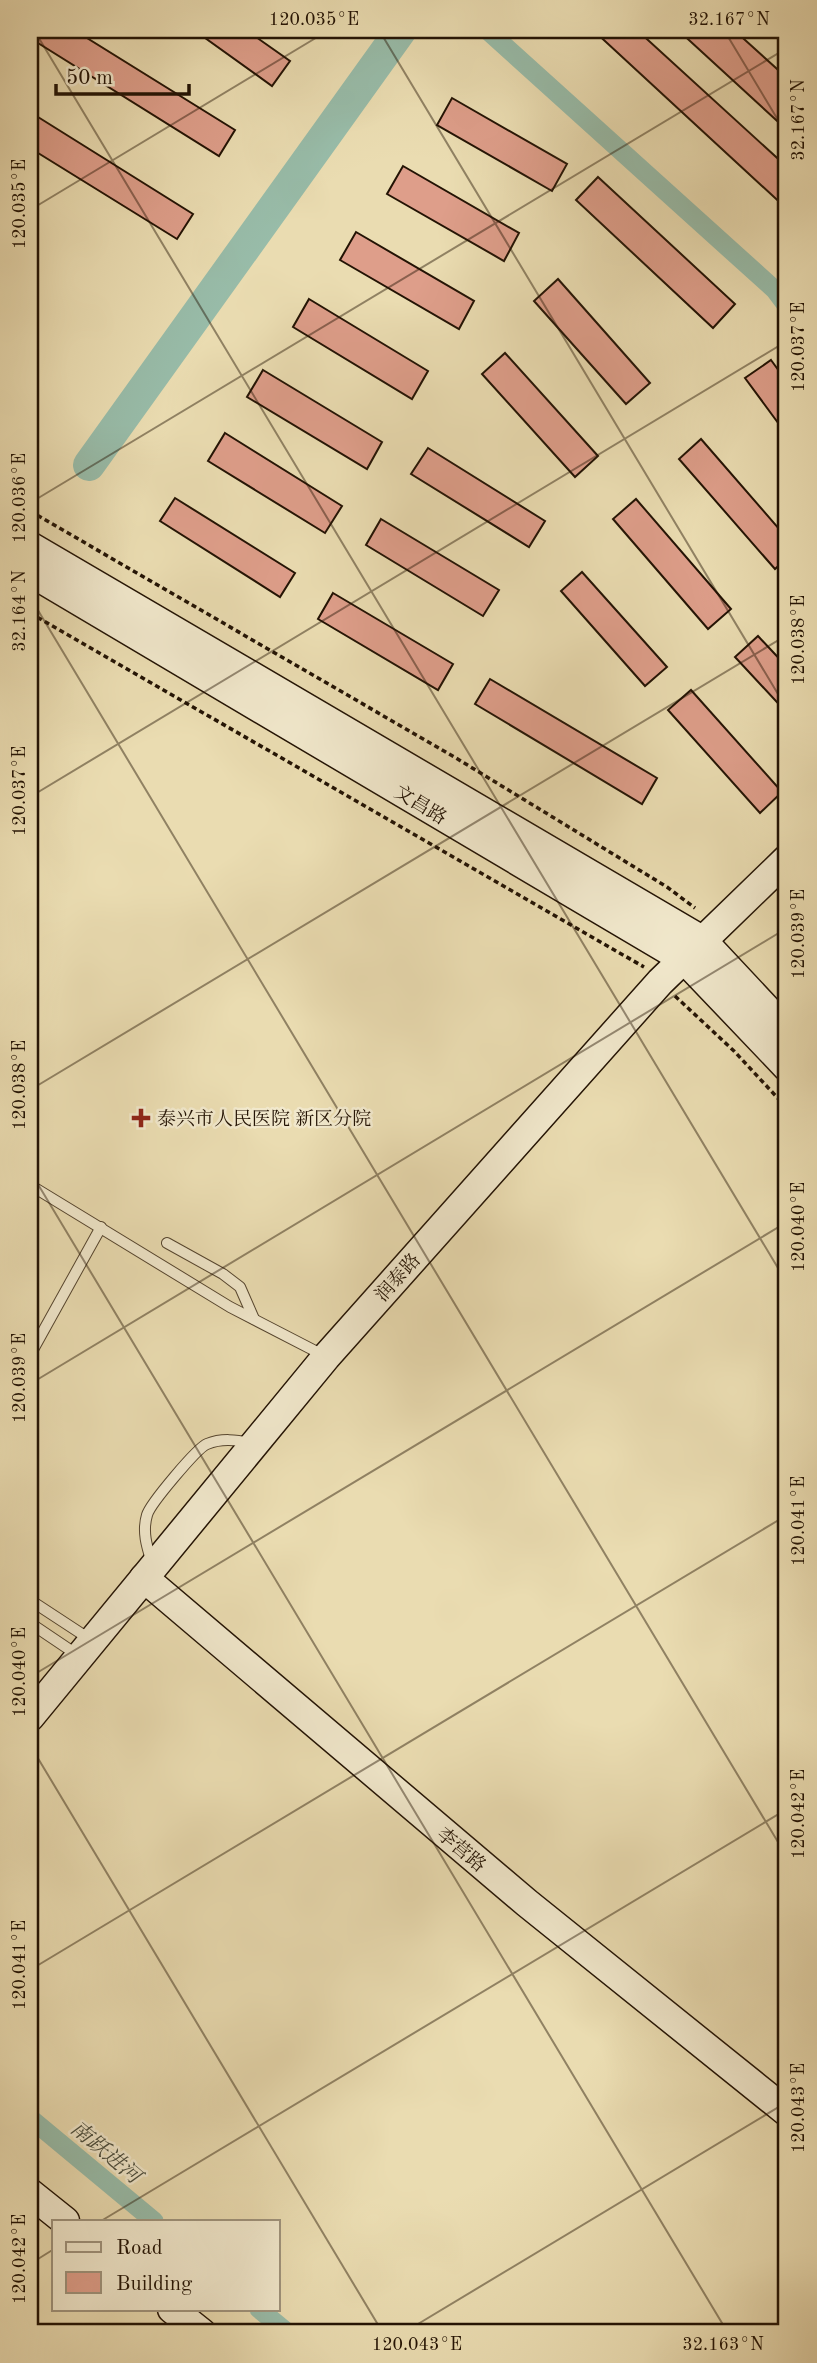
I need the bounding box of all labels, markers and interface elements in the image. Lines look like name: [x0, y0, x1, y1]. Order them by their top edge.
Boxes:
text: 120.035°E: [269, 11, 359, 29]
text: 32.167°N: [688, 11, 770, 29]
scale bar: [56, 52, 189, 96]
text: 50 m: [66, 68, 113, 89]
text: 32.167°N: [790, 79, 808, 161]
text: 120.035°E: [11, 159, 29, 249]
text: 120.037°E: [790, 302, 808, 392]
text: 120.036°E: [11, 453, 29, 543]
text: 32.164°N: [11, 570, 29, 652]
text: 120.038°E: [790, 595, 808, 685]
text: 120.037°E: [11, 746, 29, 836]
street label: 文昌路: [390, 782, 450, 829]
text: 120.039°E: [790, 889, 808, 979]
text: 120.038°E: [11, 1040, 29, 1130]
marker: 泰兴市人民医院 新区分院: [131, 1108, 151, 1128]
place label: 泰兴市人民医院 新区分院: [157, 1108, 371, 1130]
text: 120.040°E: [790, 1182, 808, 1272]
street label: 润泰路: [370, 1249, 425, 1306]
text: 120.039°E: [11, 1333, 29, 1423]
text: 120.041°E: [790, 1476, 808, 1566]
text: 120.040°E: [11, 1627, 29, 1717]
text: 120.042°E: [790, 1769, 808, 1859]
street label: 李营路: [432, 1824, 490, 1877]
text: 120.041°E: [11, 1920, 29, 2010]
text: 120.043°E: [790, 2063, 808, 2153]
water label: 南跃进河: [66, 2117, 148, 2191]
text: 120.042°E: [11, 2214, 29, 2304]
legend: [52, 2220, 280, 2310]
text: Road: [116, 2238, 163, 2259]
text: Building: [116, 2274, 193, 2295]
text: 120.043°E: [372, 2336, 462, 2354]
text: 32.163°N: [682, 2336, 764, 2354]

